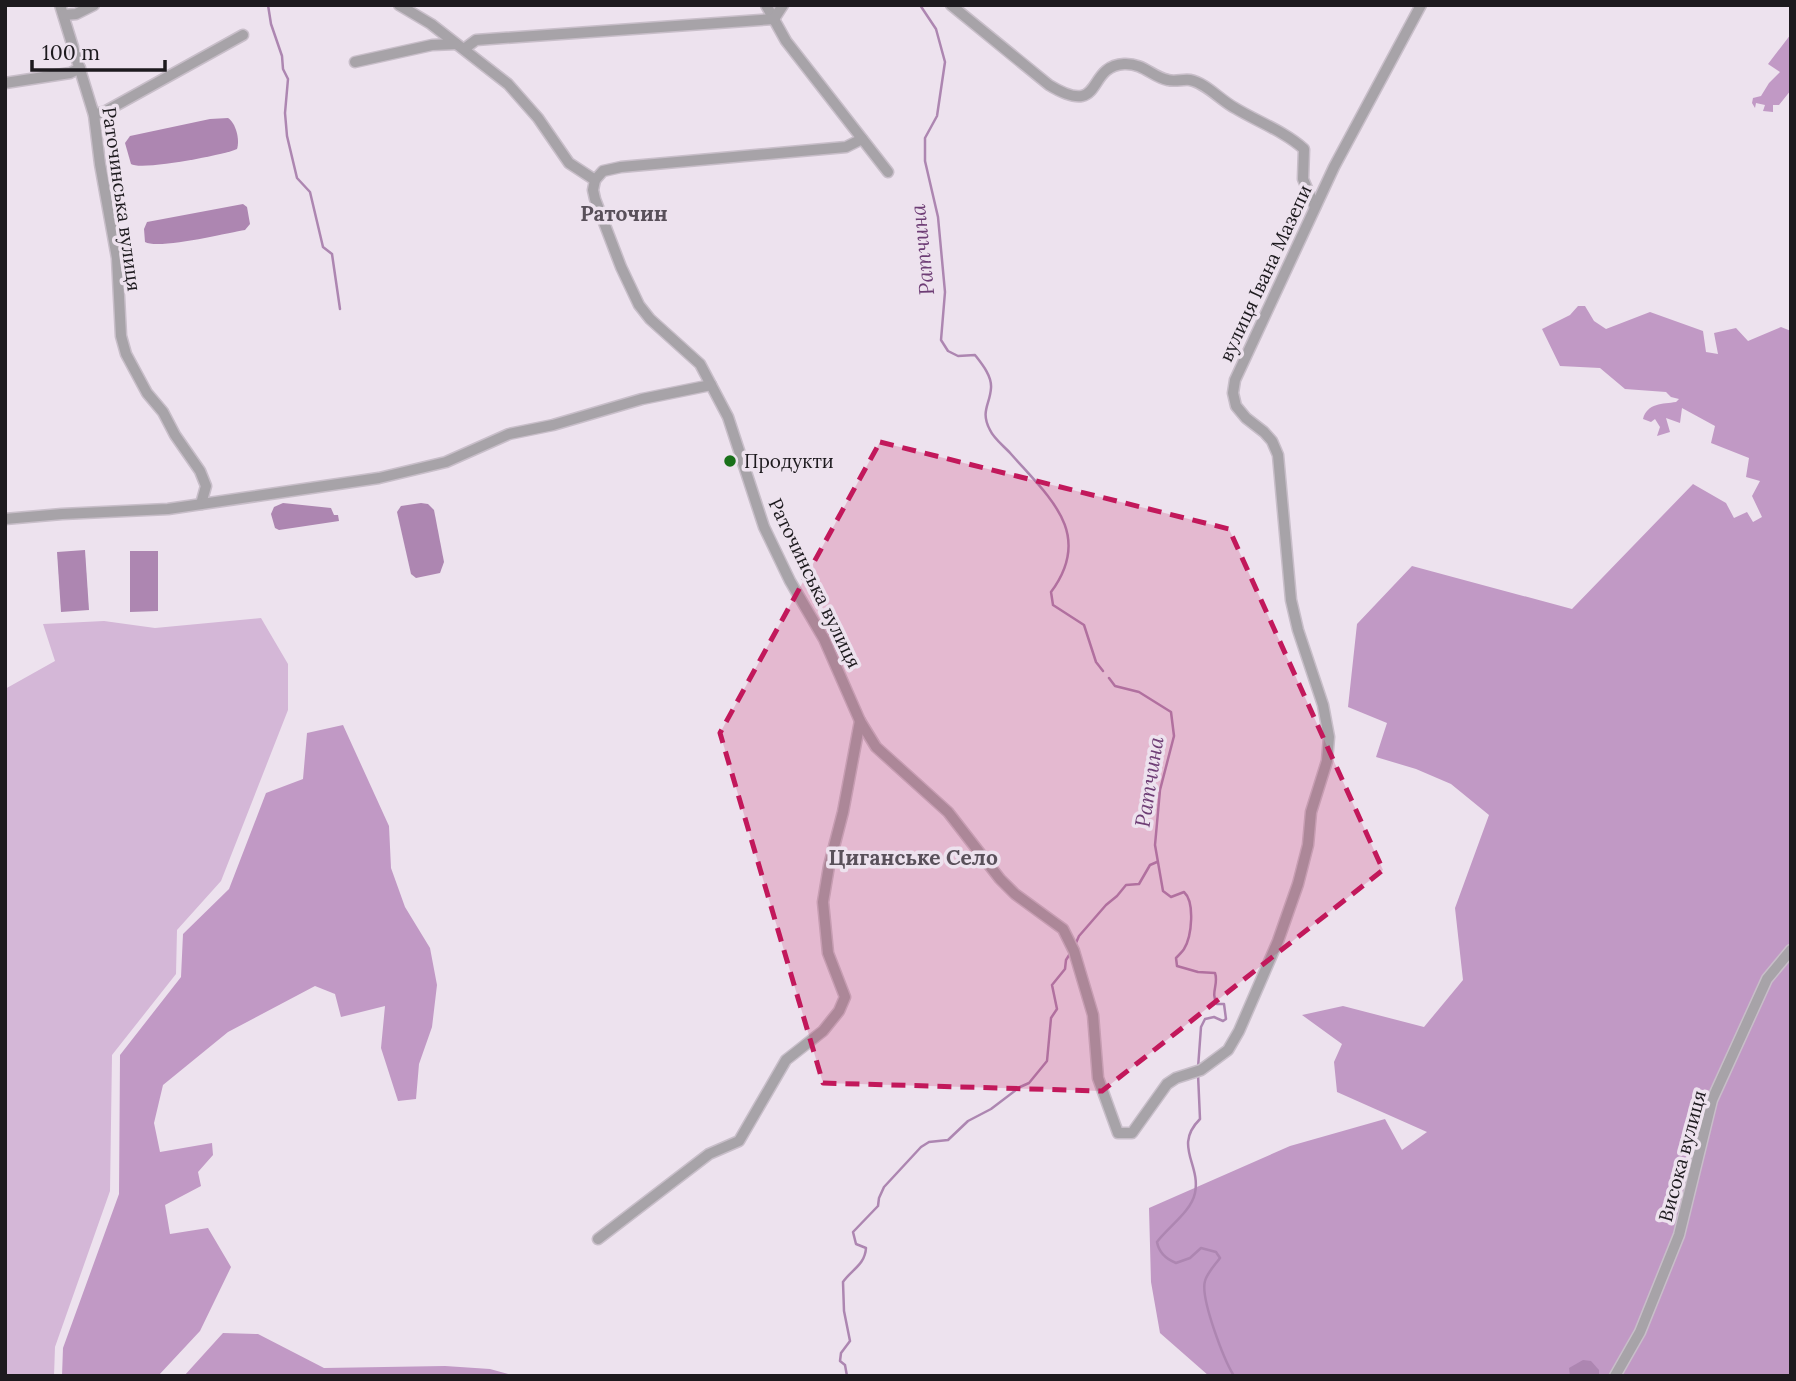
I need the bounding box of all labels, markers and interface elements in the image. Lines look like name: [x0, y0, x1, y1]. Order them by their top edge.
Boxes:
scale bar: [32, 28, 164, 72]
text: 100 m: [42, 39, 100, 66]
street label: Раточинська вулиця: [97, 105, 147, 293]
street label: вулиця Івана Мазепи: [1213, 181, 1317, 365]
district label: Раточин: [580, 200, 668, 227]
water label: Ратчина: [904, 203, 940, 297]
place label: Продукти: [744, 449, 834, 473]
marker: Продукти: [722, 453, 738, 469]
street label: Раточинська вулиця: [763, 494, 867, 672]
water label: Ратчина: [1129, 734, 1170, 829]
district label: Циганське Село: [828, 844, 998, 871]
street label: Висока вулиця: [1653, 1088, 1711, 1224]

